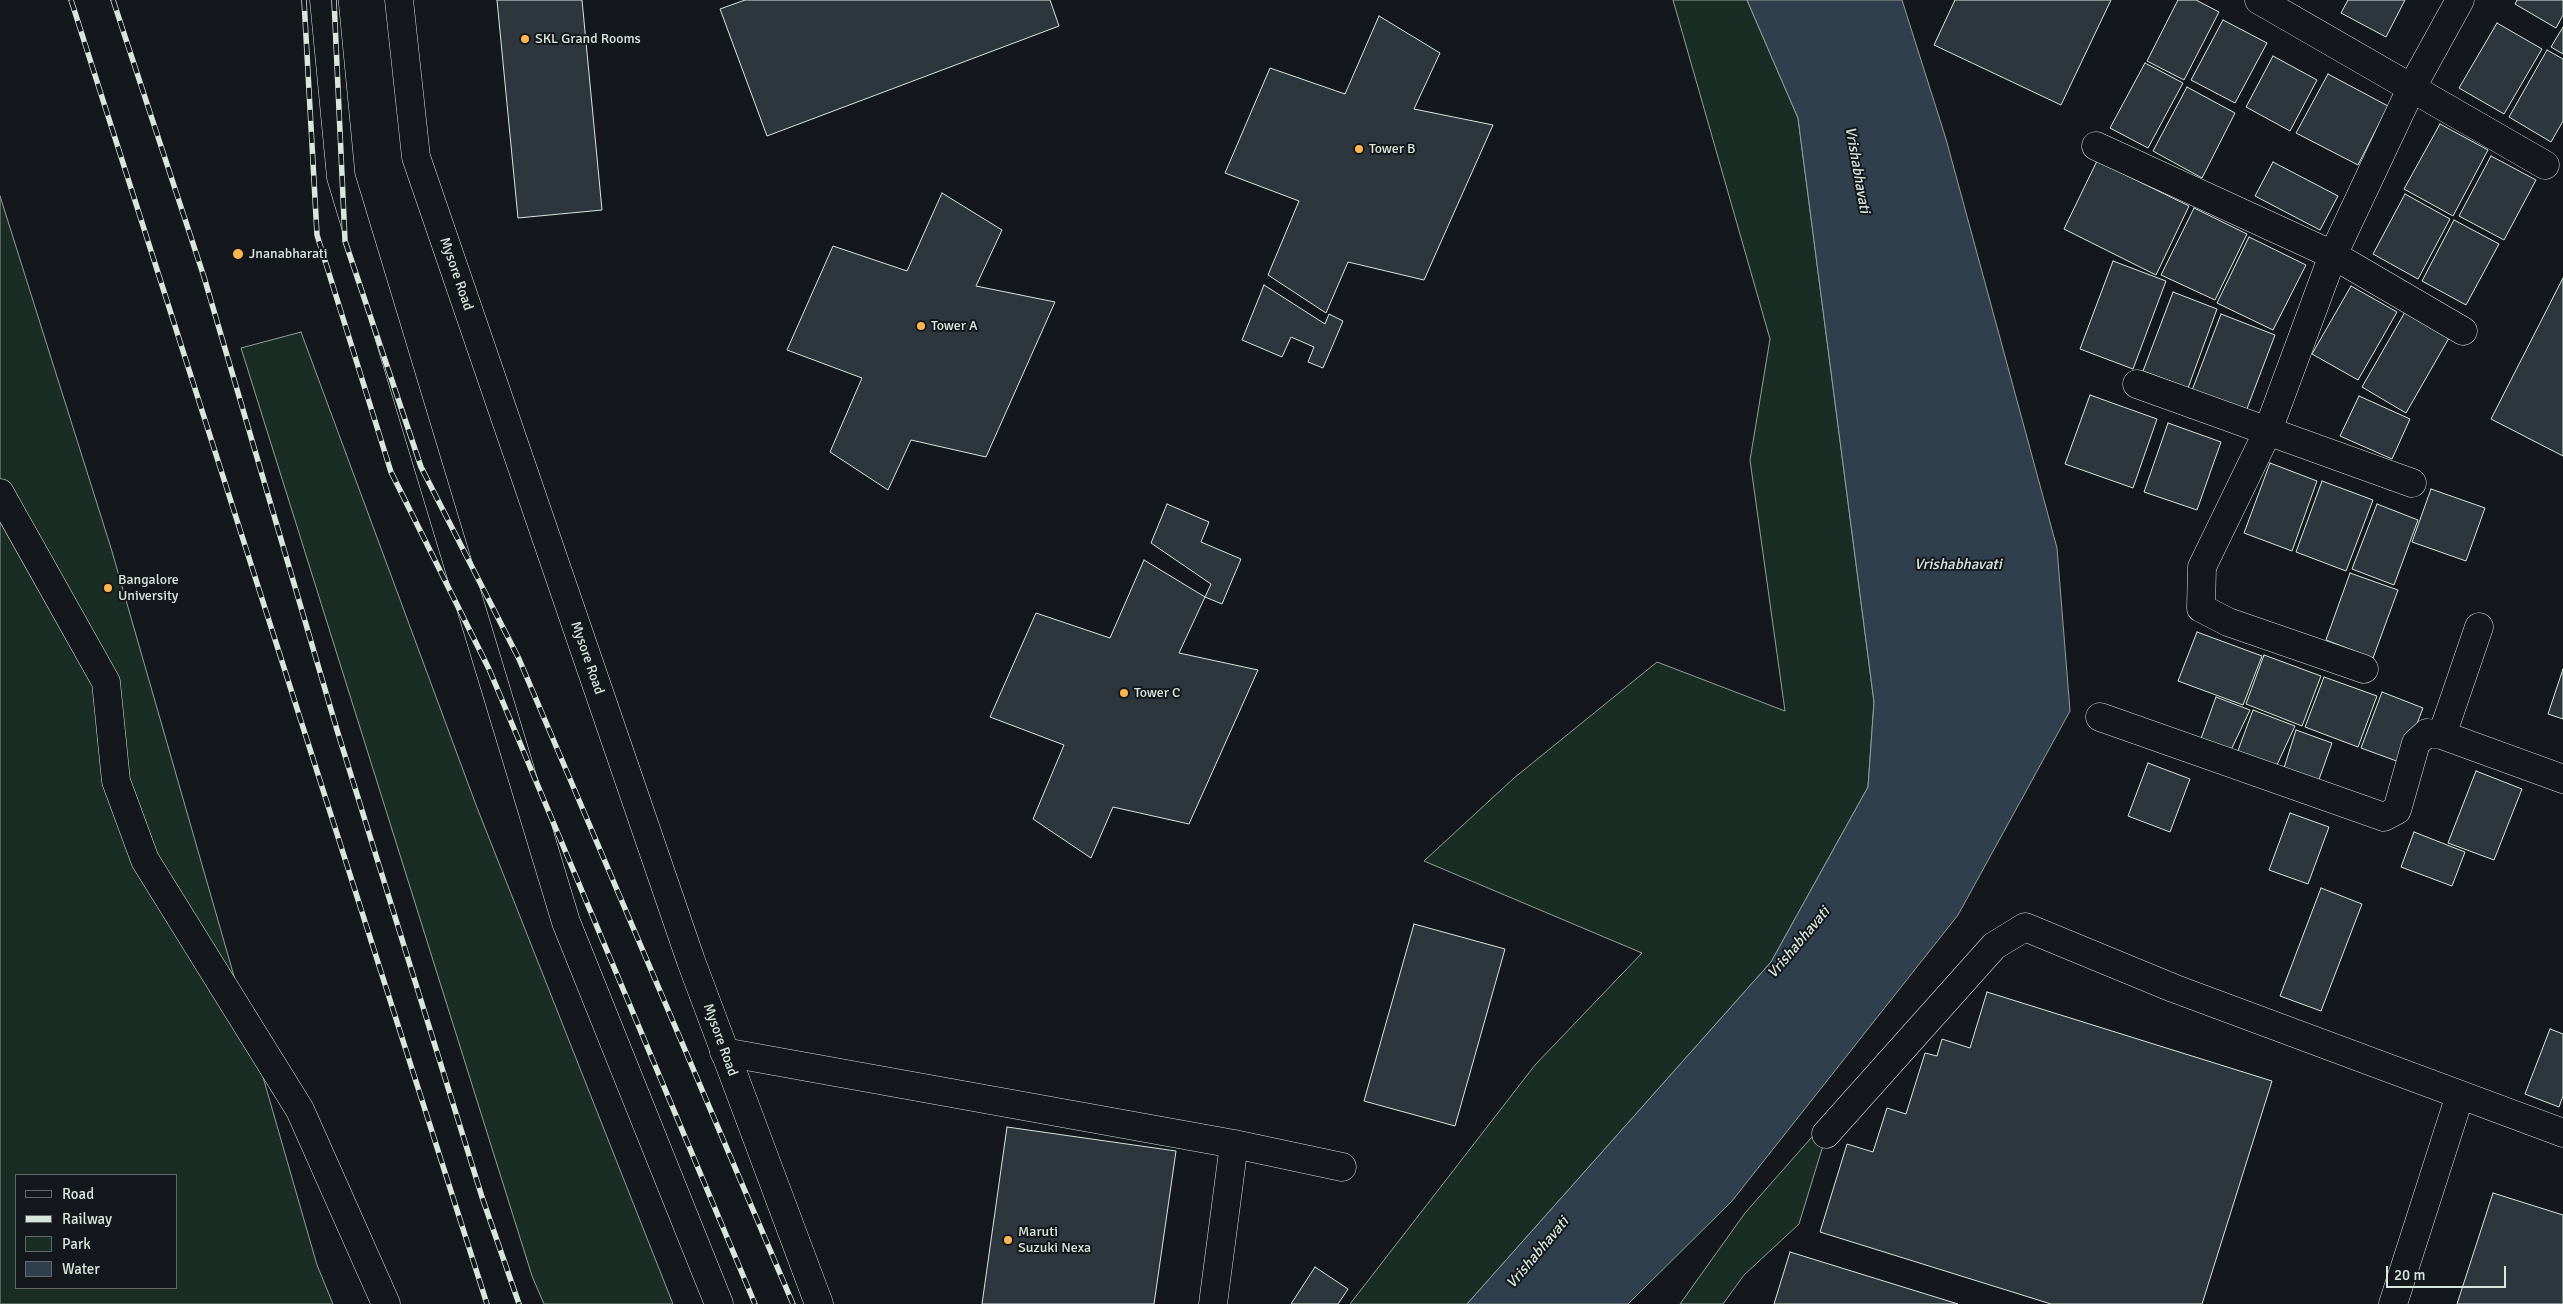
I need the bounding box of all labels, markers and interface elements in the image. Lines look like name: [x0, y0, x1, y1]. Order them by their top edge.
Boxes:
place label: SKL Grand Rooms: [535, 31, 641, 47]
marker: SKL Grand Rooms: [519, 33, 531, 45]
water label: Vrishabhavati: [1841, 125, 1873, 215]
place label: Tower B: [1369, 141, 1416, 157]
marker: Tower B: [1353, 143, 1365, 155]
street label: Mysore Road: [436, 235, 476, 313]
place label: Jnanabharati: [249, 246, 328, 262]
marker: Jnanabharati: [231, 247, 245, 261]
place label: Tower A: [931, 318, 978, 334]
marker: Tower A: [915, 320, 927, 332]
water label: Vrishabhavati: [1914, 556, 2002, 574]
place label: Bangalore University: [118, 572, 179, 604]
marker: Bangalore University: [102, 582, 114, 594]
street label: Mysore Road: [567, 619, 607, 697]
place label: Tower C: [1134, 685, 1180, 701]
marker: Tower C: [1118, 687, 1130, 699]
water label: Vrishabhavati: [1764, 904, 1834, 982]
street label: Mysore Road: [699, 1001, 741, 1079]
legend: [15, 1174, 178, 1289]
text: Road: [62, 1185, 94, 1203]
text: Railway: [62, 1210, 112, 1228]
water label: Vrishabhavati: [1503, 1214, 1573, 1292]
place label: Maruti Suzuki Nexa: [1018, 1224, 1091, 1256]
marker: Maruti Suzuki Nexa: [1002, 1234, 1014, 1246]
text: Park: [62, 1235, 91, 1253]
scale bar: [2388, 1256, 2508, 1288]
text: Water: [62, 1260, 100, 1278]
text: 20 m: [2394, 1266, 2425, 1284]

